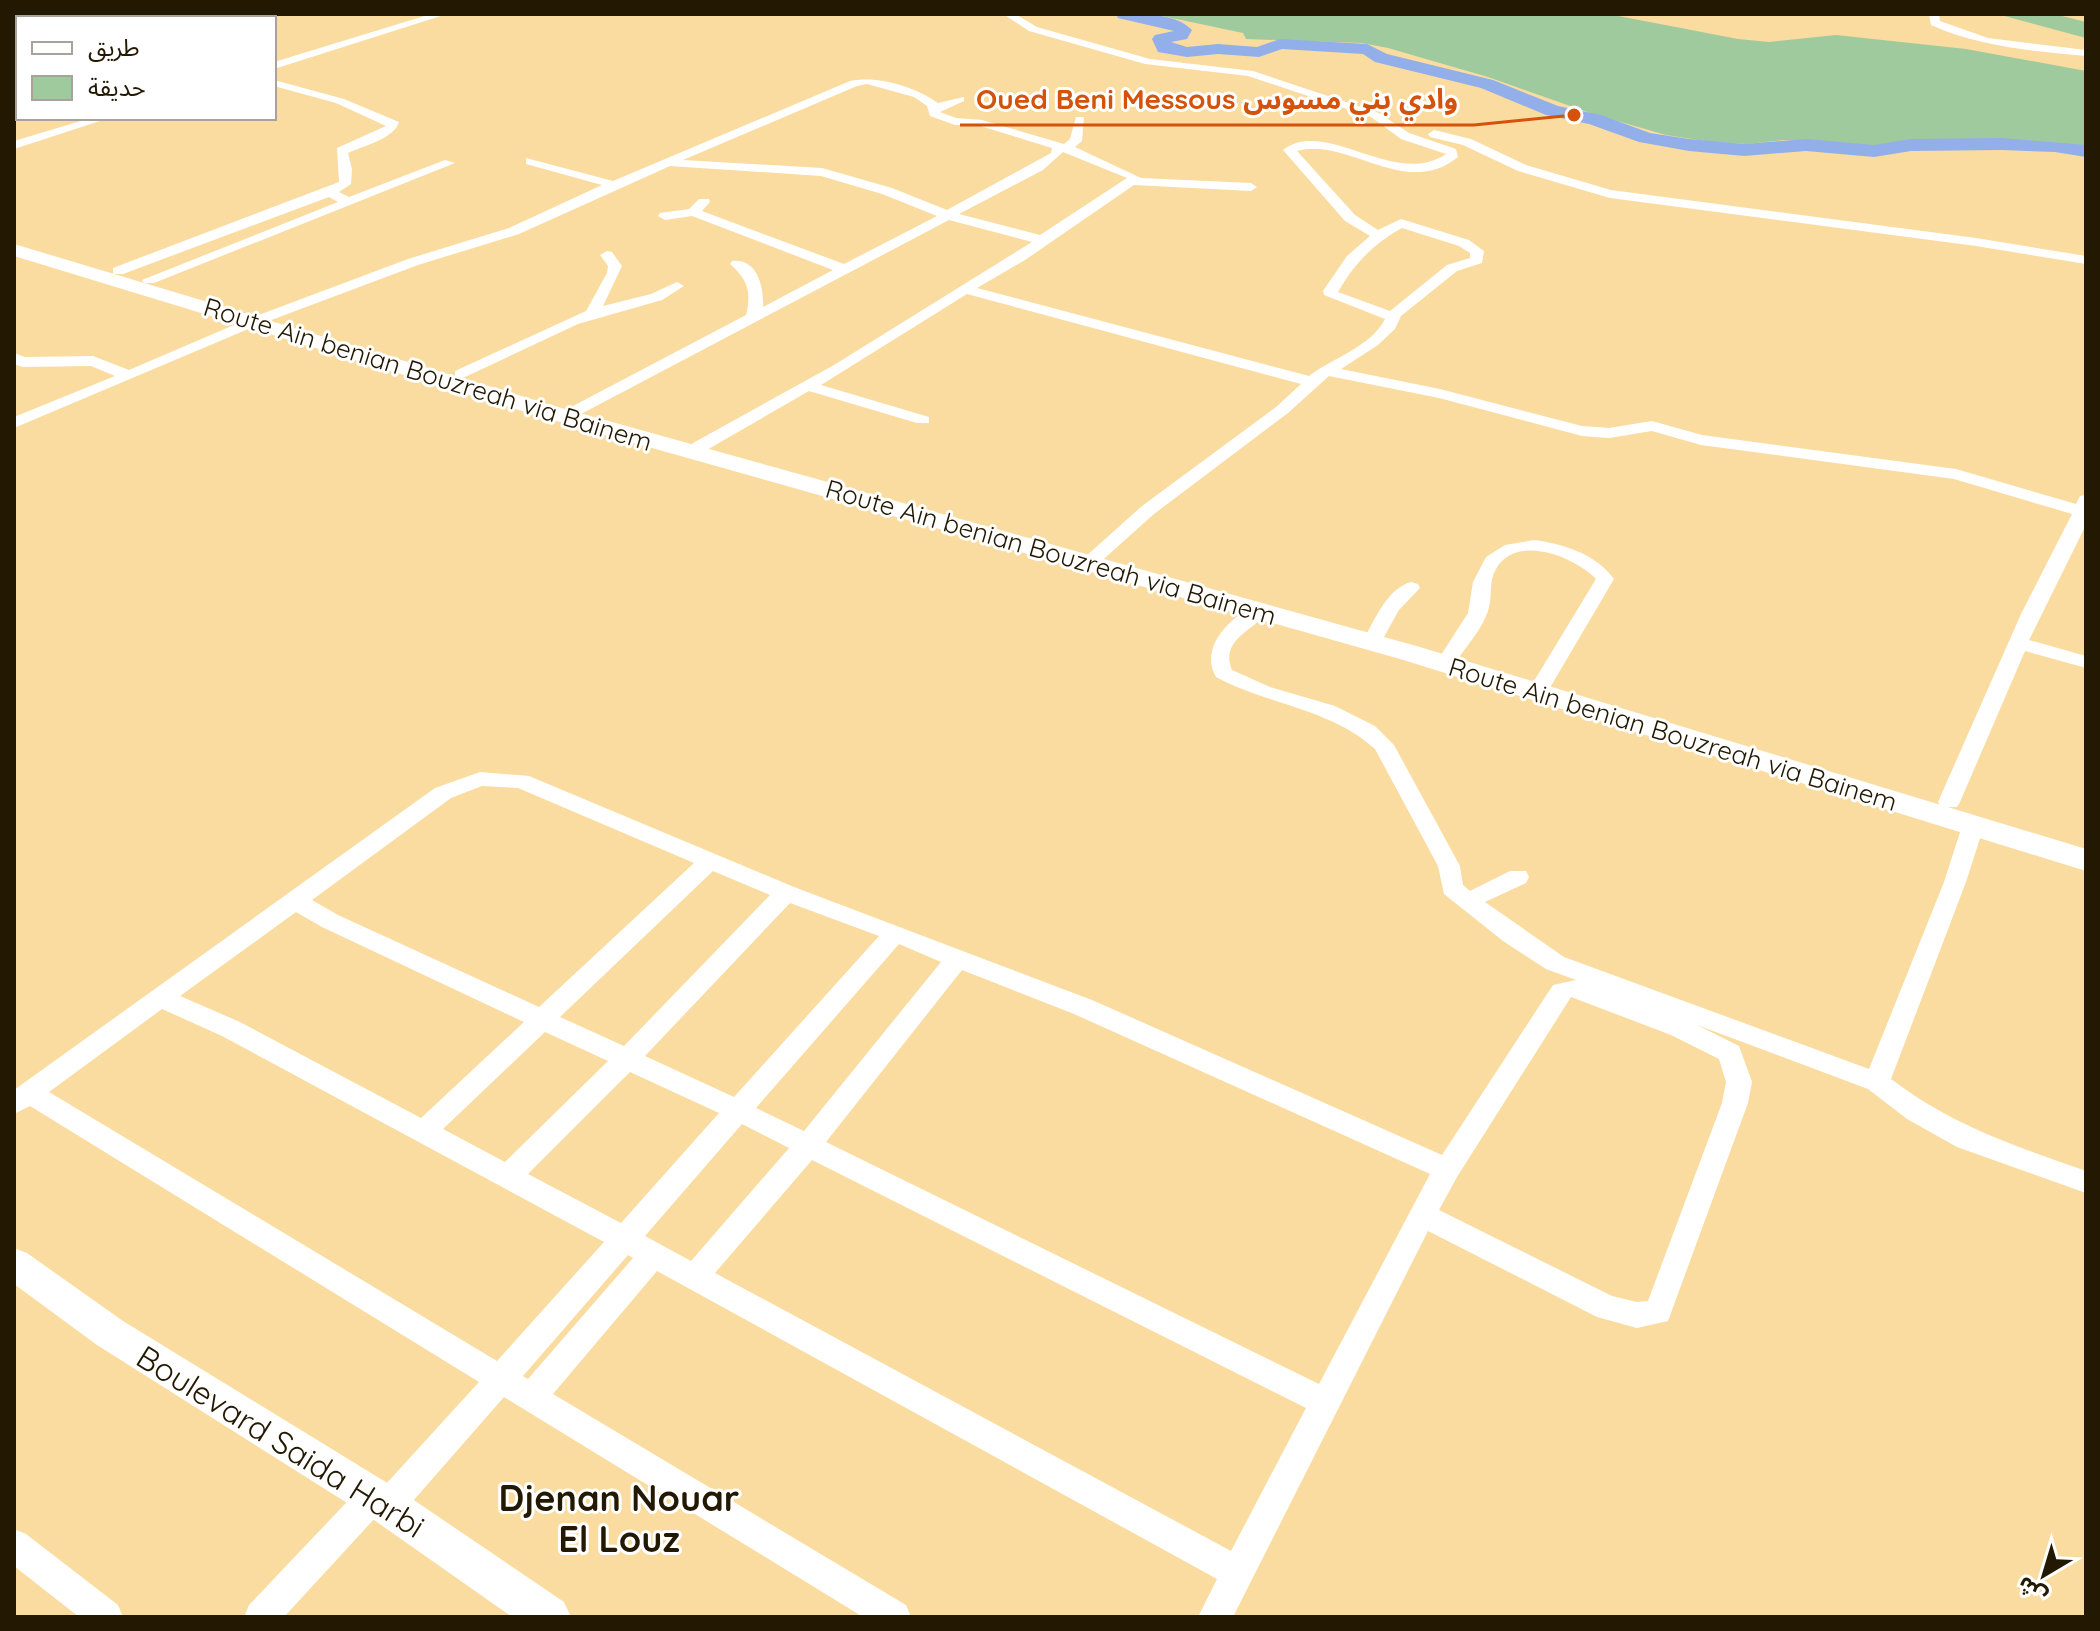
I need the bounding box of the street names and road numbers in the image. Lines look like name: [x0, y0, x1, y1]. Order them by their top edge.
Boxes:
street label: Route Ain benian Bouzreah via Bainem: [200, 290, 656, 458]
street label: Route Ain benian Bouzreah via Bainem: [822, 472, 1280, 632]
street label: Route Ain benian Bouzreah via Bainem: [1445, 650, 1901, 818]
street label: Boulevard Saida Harbi: [130, 1336, 432, 1546]

